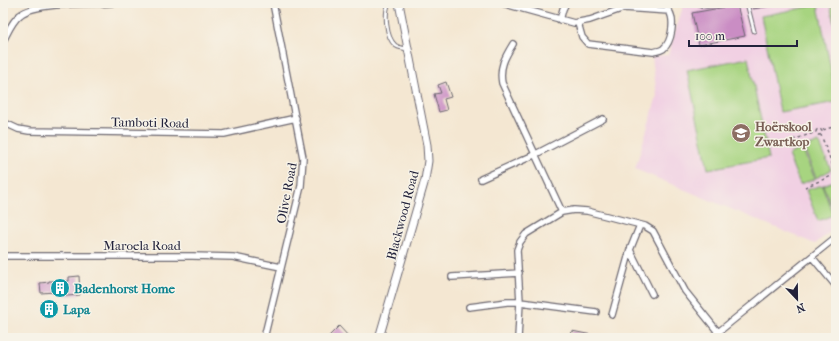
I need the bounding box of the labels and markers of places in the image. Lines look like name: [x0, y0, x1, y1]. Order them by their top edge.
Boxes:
place label: Hoërskool Zwartkop: [755, 119, 812, 150]
school or university icon: Hoërskool Zwartkop: [730, 122, 752, 144]
building icon: Badenhorst Home: [49, 277, 71, 299]
place label: Badenhorst Home: [74, 281, 175, 296]
building icon: Lapa: [38, 298, 60, 320]
place label: Lapa: [63, 302, 91, 318]

